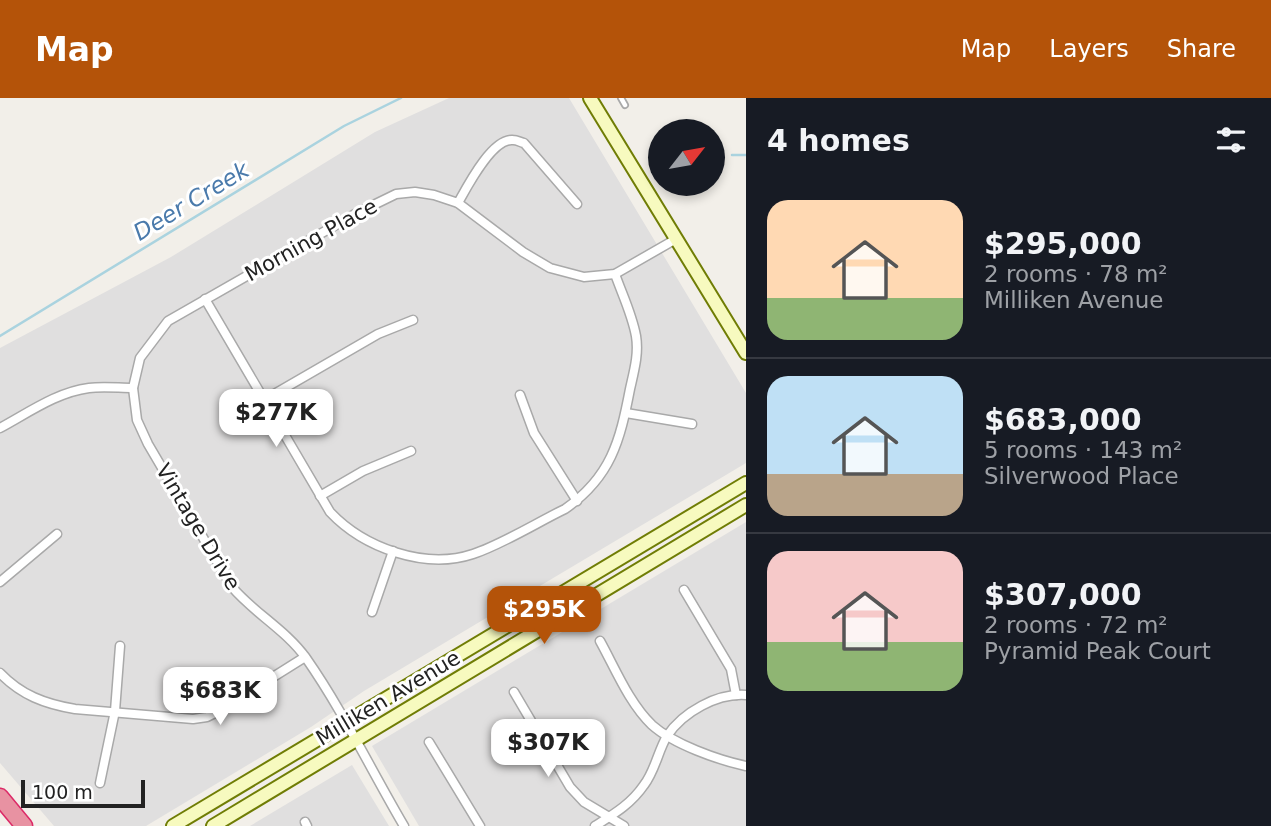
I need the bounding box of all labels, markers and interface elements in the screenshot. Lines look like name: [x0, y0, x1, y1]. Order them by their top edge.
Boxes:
text: Map: [35, 30, 114, 69]
text: Map: [961, 35, 1011, 63]
text: Layers: [1049, 35, 1129, 63]
text: Share: [1167, 35, 1236, 63]
north arrow: [648, 119, 724, 196]
map controls: [648, 119, 725, 196]
icon: filters: [1212, 121, 1250, 159]
text: 4 homes: [767, 123, 910, 158]
water label: Deer Creek: [129, 156, 255, 246]
street label: Morning Place: [241, 194, 381, 286]
text: $295,000: [984, 226, 1142, 261]
icon: home: [823, 228, 907, 312]
text: 2 rooms · 78 m²: [984, 261, 1168, 287]
text: Milliken Avenue: [984, 287, 1163, 313]
pin: $277K: [227, 390, 325, 449]
text: $277K: [235, 399, 317, 425]
text: $683,000: [984, 402, 1142, 437]
icon: home: [823, 404, 907, 488]
text: 5 rooms · 143 m²: [984, 437, 1182, 463]
street label: Vintage Drive: [151, 460, 245, 594]
text: Silverwood Place: [984, 463, 1179, 489]
text: $307,000: [984, 577, 1142, 612]
icon: home: [823, 579, 907, 663]
pin: $295K: [495, 587, 593, 646]
text: $295K: [503, 596, 585, 622]
text: 2 rooms · 72 m²: [984, 612, 1168, 638]
text: Pyramid Peak Court: [984, 638, 1211, 664]
street label: Milliken Avenue: [312, 646, 464, 750]
pin: $683K: [171, 668, 269, 727]
text: $683K: [179, 677, 261, 703]
pin: $307K: [499, 720, 597, 779]
text: $307K: [507, 729, 589, 755]
scale bar: [21, 777, 145, 809]
text: 100 m: [32, 781, 93, 803]

